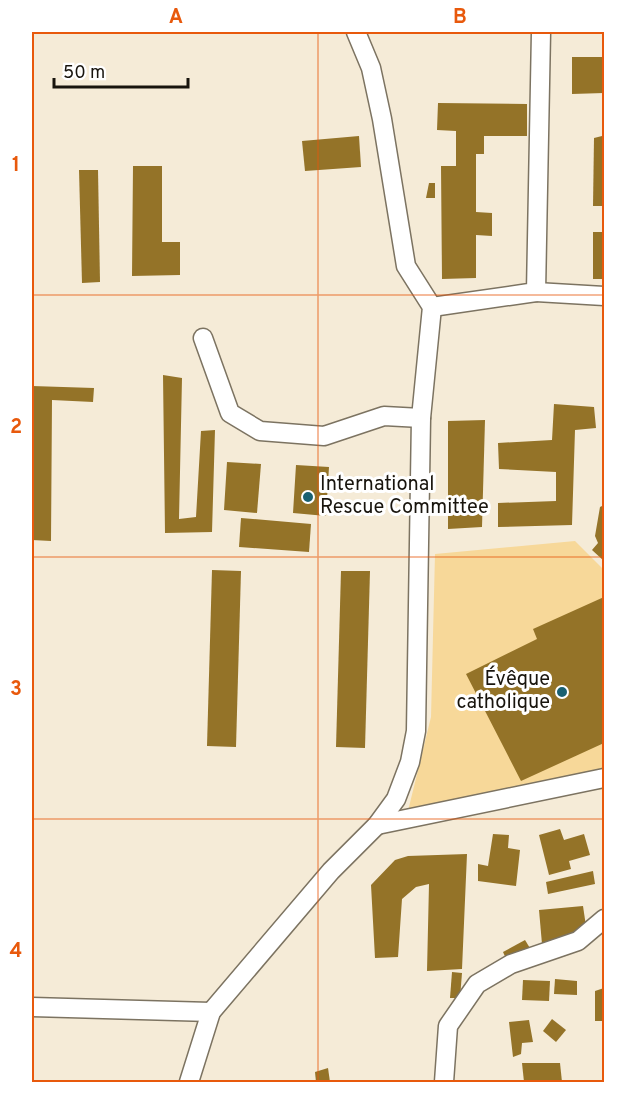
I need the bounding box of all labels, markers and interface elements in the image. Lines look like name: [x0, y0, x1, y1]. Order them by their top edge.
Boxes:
text: A: [169, 5, 183, 31]
text: B: [453, 5, 467, 31]
scale bar: [54, 51, 188, 89]
text: 50 m: [63, 62, 105, 85]
text: 1: [12, 153, 20, 179]
text: 2: [10, 415, 22, 441]
place label: International Rescue Committee: [320, 472, 489, 521]
marker: International Rescue Committee: [301, 490, 315, 504]
place label: Évêque catholique: [457, 665, 550, 716]
text: 3: [10, 677, 22, 703]
marker: Évêque catholique: [555, 685, 569, 699]
text: 4: [10, 939, 22, 965]

